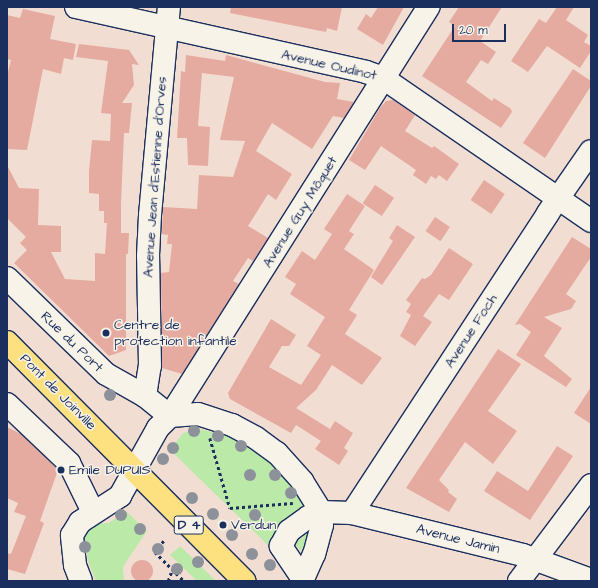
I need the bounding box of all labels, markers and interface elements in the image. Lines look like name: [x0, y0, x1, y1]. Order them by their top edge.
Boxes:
scale bar: [454, 16, 508, 42]
text: 20 m: [459, 22, 488, 39]
street label: Avenue Oudinot: [280, 46, 378, 84]
street label: Avenue Jean d'Estienne d'Orves: [140, 76, 170, 278]
street label: Avenue Guy Môquet: [259, 153, 341, 271]
street label: Avenue Foch: [441, 291, 501, 371]
street label: Rue du Port: [37, 308, 107, 376]
place label: Centre de protection infantile: [114, 317, 237, 350]
marker: Centre de protection infantile: [101, 328, 111, 338]
street label: Pont de Joinville: [16, 350, 100, 434]
place label: Emile DUPUIS: [69, 462, 151, 478]
marker: Emile DUPUIS: [56, 465, 66, 475]
road number: D 4: [173, 514, 205, 536]
place label: Verdun: [231, 517, 276, 533]
marker: Verdun: [218, 520, 228, 530]
street label: Avenue Jamin: [414, 520, 502, 558]

